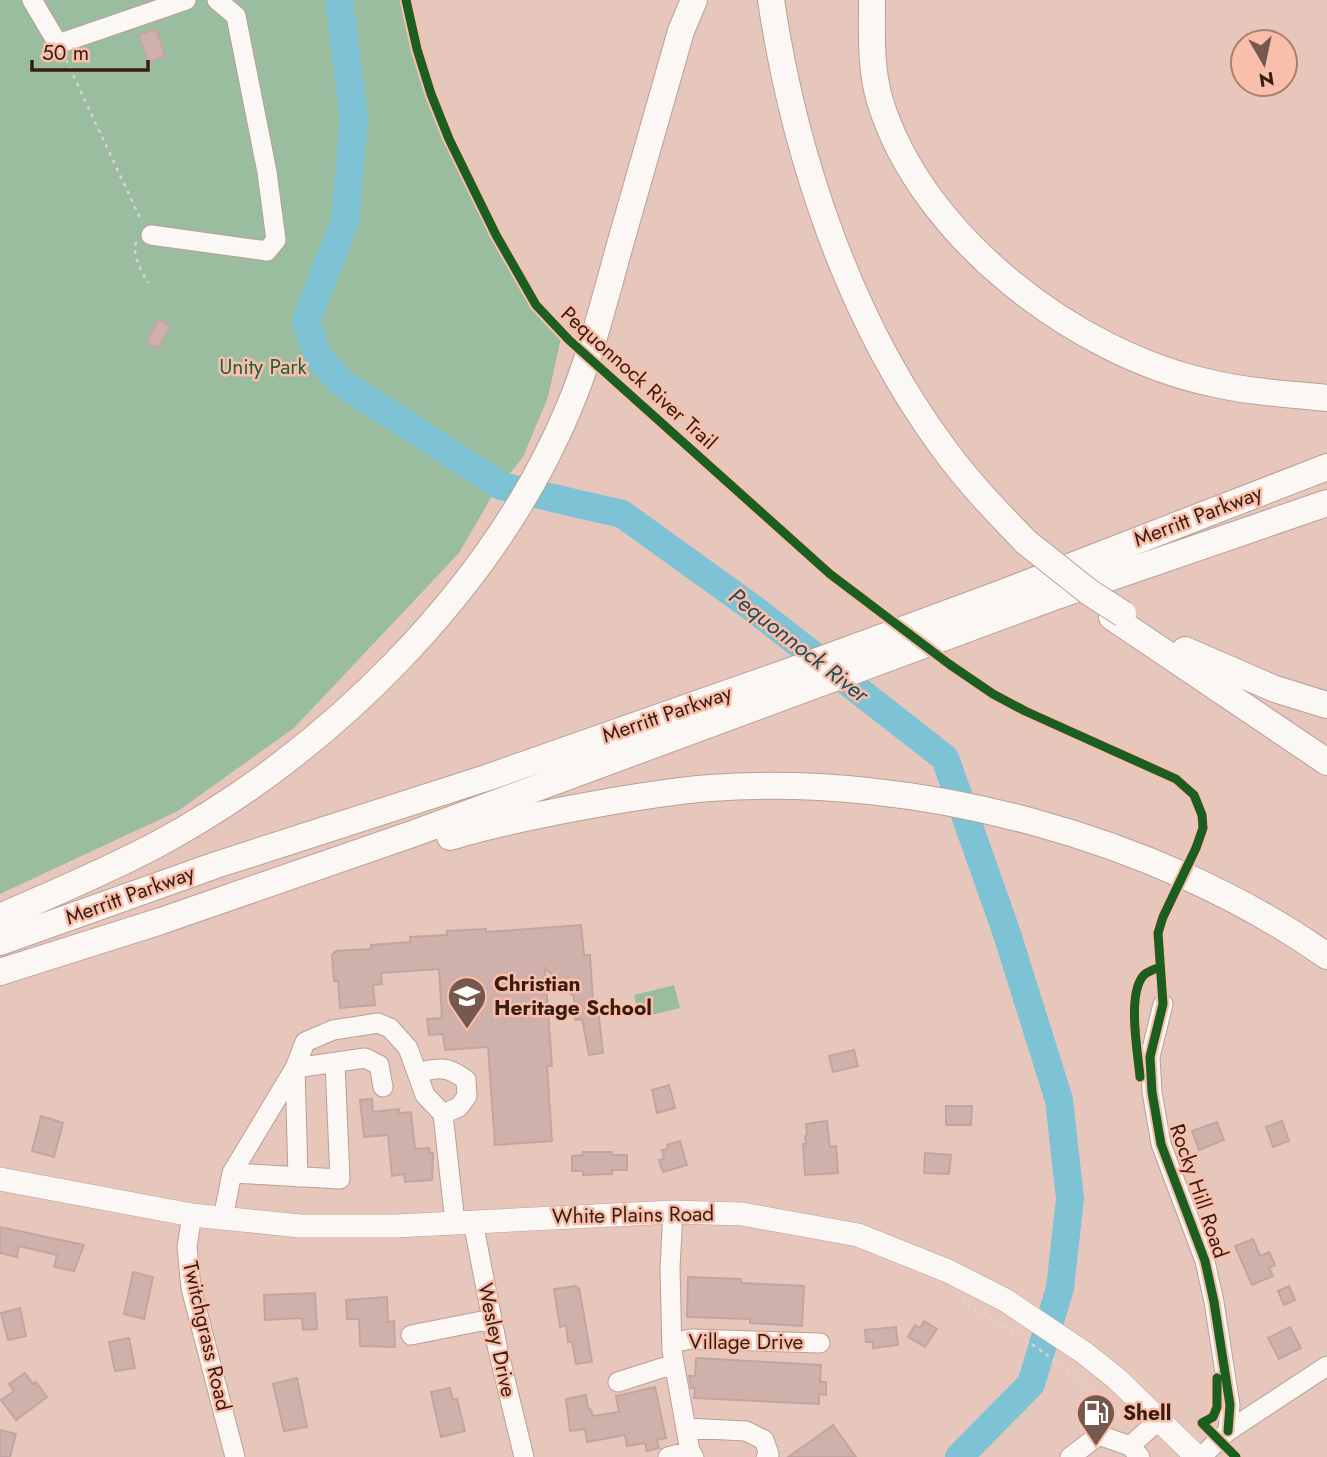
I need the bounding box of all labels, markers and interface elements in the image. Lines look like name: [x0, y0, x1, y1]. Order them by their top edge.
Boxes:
scale bar: [32, 28, 147, 72]
north arrow: [1229, 28, 1299, 98]
text: 50 m: [42, 38, 89, 68]
text: N: [1257, 65, 1276, 94]
street label: Pequonnock River Trail: [554, 299, 724, 457]
park label: Unity Park: [219, 352, 308, 382]
street label: Merritt Parkway: [1129, 477, 1267, 554]
water label: Pequonnock River: [722, 579, 877, 711]
street label: Merritt Parkway: [598, 678, 737, 750]
street label: Merritt Parkway: [61, 858, 199, 932]
place label: Christian Heritage School: [494, 969, 652, 1023]
school or university icon: Christian Heritage School: [446, 975, 488, 1030]
street label: Rocky Hill Road: [1162, 1120, 1236, 1262]
street label: White Plains Road: [552, 1199, 714, 1231]
street label: Twitchgrass Road: [175, 1258, 239, 1414]
street label: Wesley Drive: [470, 1280, 524, 1400]
street label: Village Drive: [689, 1327, 804, 1357]
fuel station icon: Shell: [1075, 1392, 1117, 1447]
place label: Shell: [1123, 1398, 1171, 1428]

